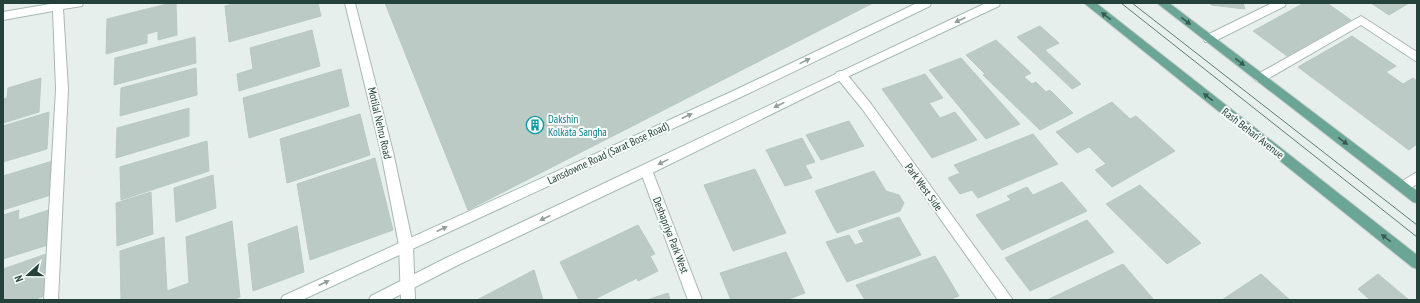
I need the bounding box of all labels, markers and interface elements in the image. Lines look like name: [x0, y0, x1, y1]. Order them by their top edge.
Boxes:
one-way arrow: [1100, 12, 1111, 20]
one-way arrow: [954, 17, 966, 23]
one-way arrow: [1180, 17, 1191, 25]
one-way arrow: [799, 58, 811, 64]
one-way arrow: [1235, 58, 1246, 67]
street label: Motilal Nehru Road: [365, 86, 395, 160]
one-way arrow: [1202, 92, 1213, 101]
one-way arrow: [774, 102, 785, 108]
street label: Rash Behari Avenue: [1219, 104, 1287, 162]
place label: Dakshin Kolkata Sangha: [548, 112, 607, 139]
one-way arrow: [682, 113, 694, 119]
building icon: Dakshin Kolkata Sangha: [525, 115, 545, 135]
street label: Lansdowne Road (Sarat Bose Road): [545, 119, 671, 187]
one-way arrow: [1338, 137, 1349, 146]
one-way arrow: [657, 159, 668, 165]
street label: Park West Side: [902, 161, 946, 214]
street label: Deshapriya Park West: [650, 195, 692, 275]
one-way arrow: [539, 215, 551, 221]
one-way arrow: [436, 225, 448, 231]
one-way arrow: [1381, 234, 1392, 243]
north arrow: [8, 255, 48, 295]
text: N: [11, 273, 26, 284]
one-way arrow: [318, 280, 329, 286]

